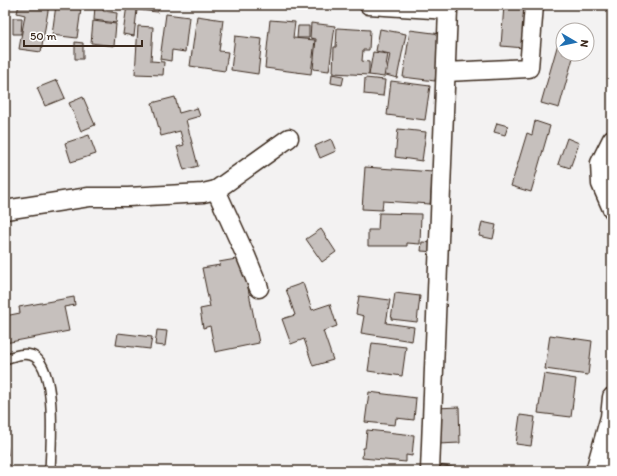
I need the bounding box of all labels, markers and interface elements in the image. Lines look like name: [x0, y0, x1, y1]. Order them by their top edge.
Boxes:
scale bar: [24, 22, 142, 48]
north arrow: [555, 22, 595, 62]
text: 50 m: [30, 29, 56, 43]
text: N: [577, 39, 591, 48]

